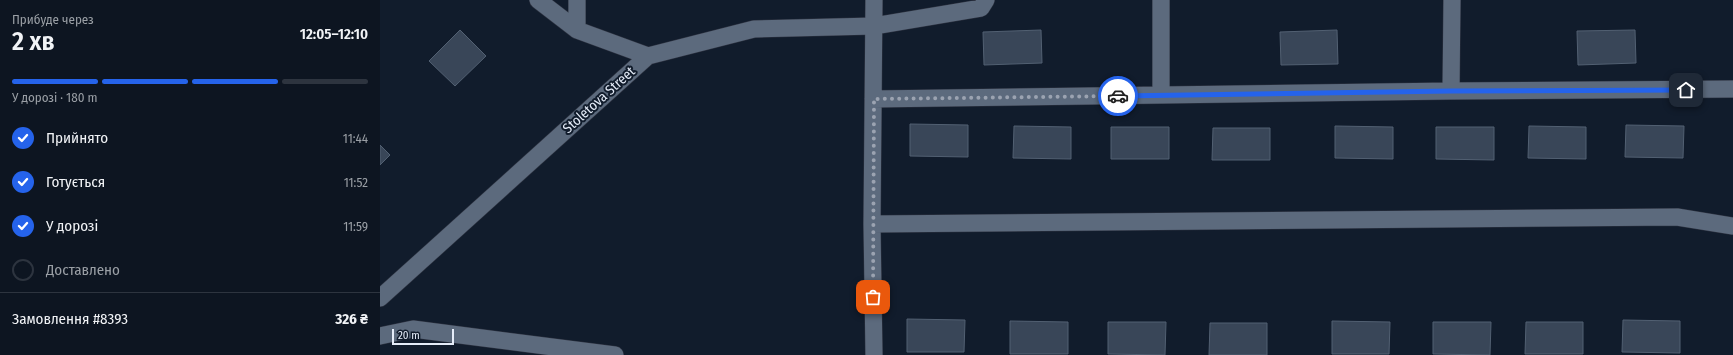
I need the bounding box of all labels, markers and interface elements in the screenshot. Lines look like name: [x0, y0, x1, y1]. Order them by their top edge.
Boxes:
text: Прибуде через: [12, 12, 94, 27]
text: 12:05–12:10: [300, 25, 368, 43]
text: 2 хв: [12, 26, 55, 57]
street label: Stoletova Street: [559, 63, 639, 137]
pin: [1669, 73, 1703, 107]
courier: [1098, 76, 1138, 116]
icon: home: [1675, 79, 1697, 101]
icon: car: [1107, 85, 1129, 107]
text: У дорозі · 180 m: [12, 90, 98, 105]
icon: check: [12, 127, 34, 149]
text: Прийнято: [46, 129, 108, 147]
text: 11:44: [343, 131, 368, 146]
icon: check: [12, 171, 34, 193]
text: Готується: [46, 173, 105, 191]
text: 11:52: [344, 175, 368, 190]
icon: check: [12, 215, 34, 237]
text: У дорозі: [46, 217, 98, 235]
text: 11:59: [343, 219, 368, 234]
text: Доставлено: [46, 261, 120, 279]
pin: [856, 280, 890, 314]
icon: bag: [862, 286, 884, 308]
text: Замовлення #8393: [12, 310, 128, 328]
text: 326 ₴: [335, 310, 368, 328]
scale bar: [392, 327, 454, 346]
text: 20 m: [398, 329, 420, 342]

